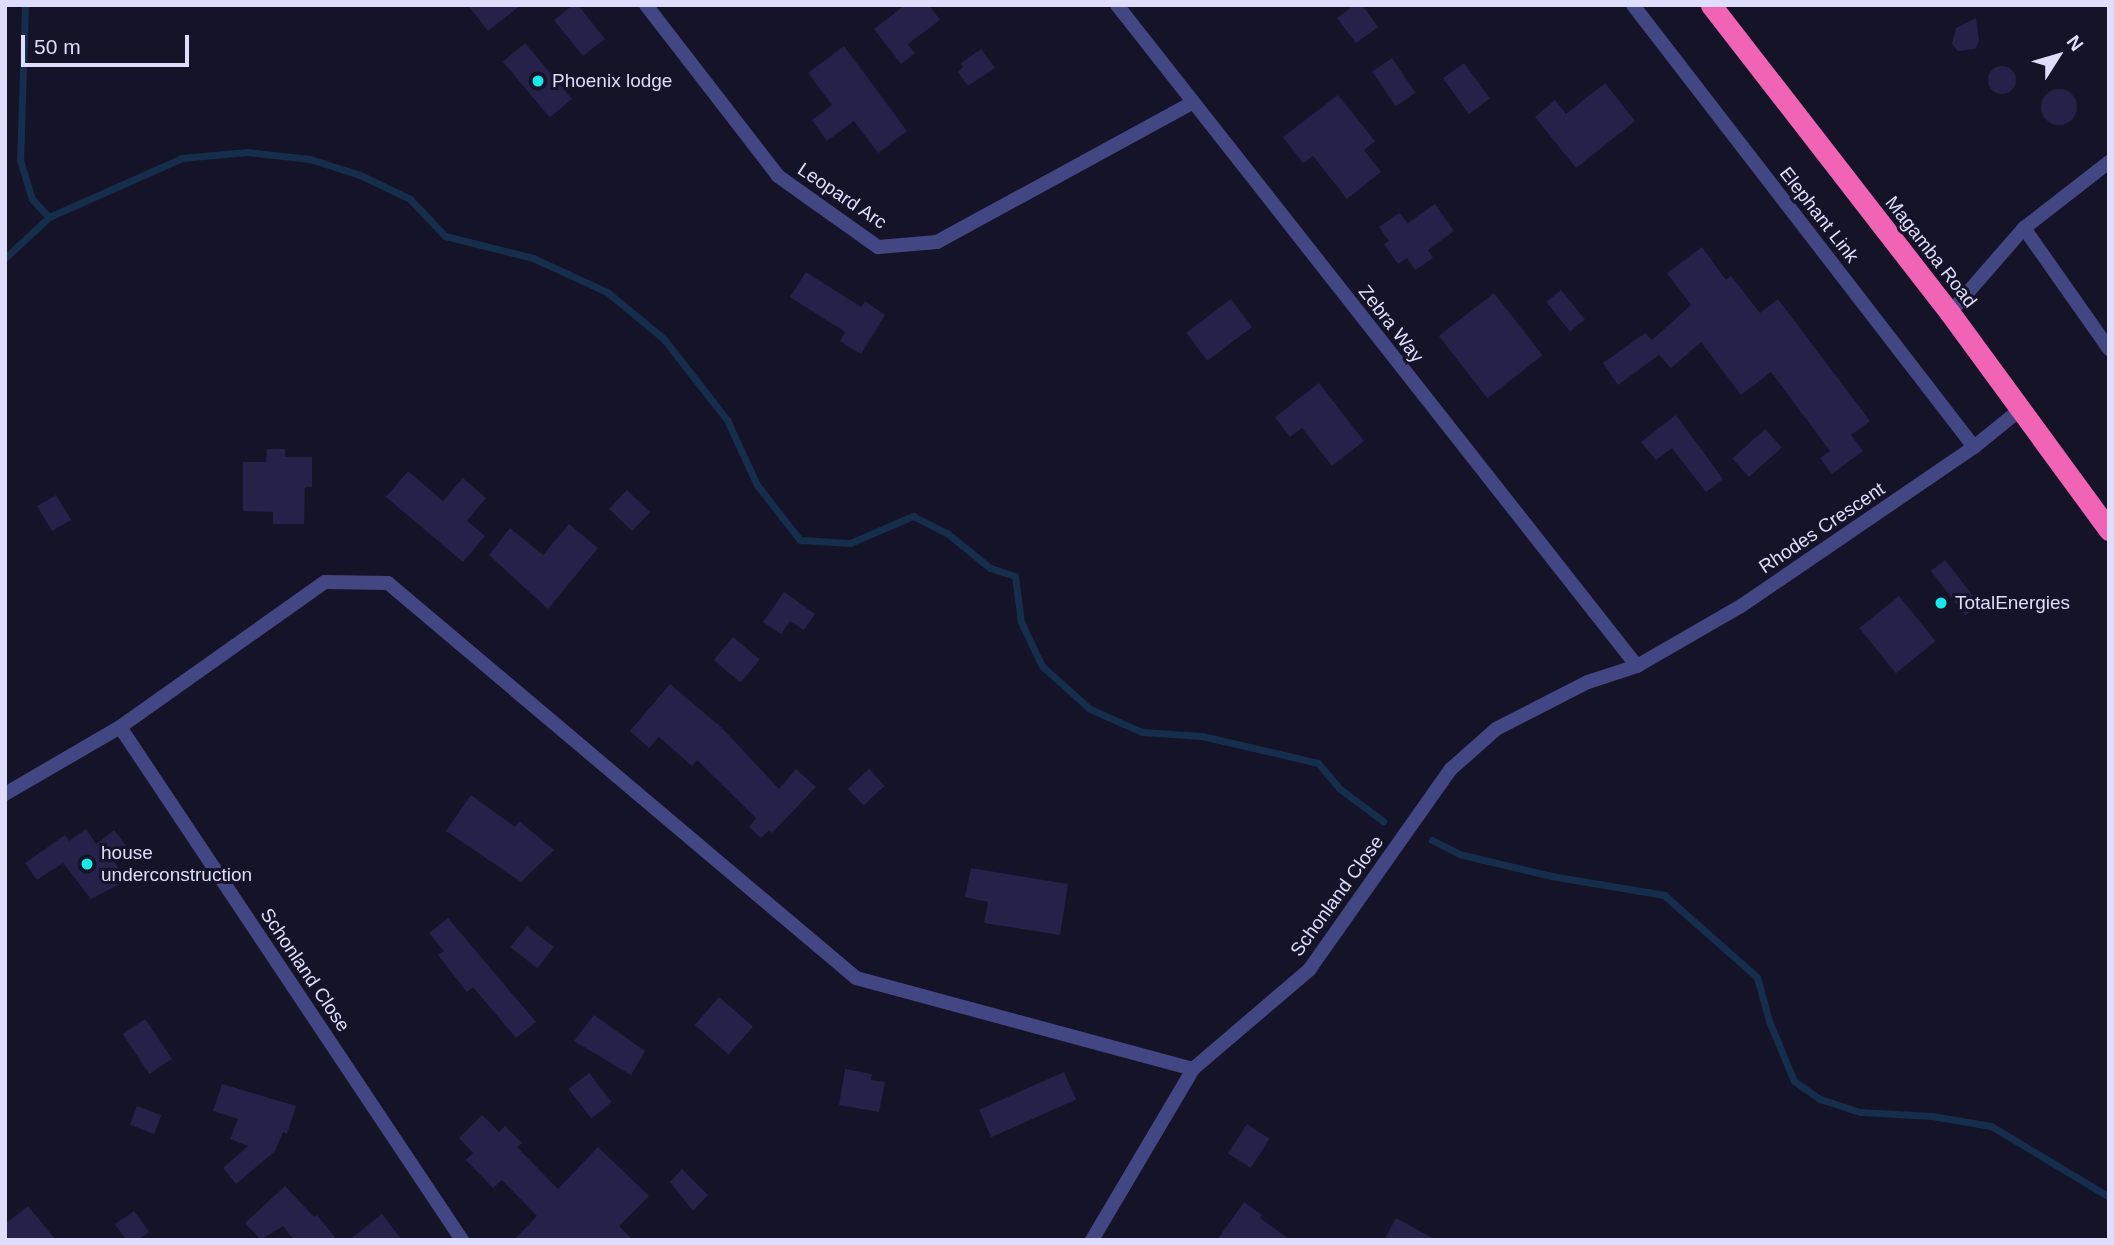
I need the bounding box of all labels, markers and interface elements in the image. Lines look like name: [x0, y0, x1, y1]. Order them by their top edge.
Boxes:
scale bar: [24, 21, 192, 65]
north arrow: [2023, 21, 2093, 91]
text: N: [2063, 31, 2088, 55]
text: 50 m: [34, 35, 81, 58]
place label: Phoenix lodge: [552, 70, 672, 92]
marker: Phoenix lodge: [530, 73, 546, 89]
street label: Leopard Arc: [793, 158, 891, 234]
street label: Elephant Link: [1775, 163, 1863, 267]
street label: Magamba Road: [1880, 192, 1982, 312]
street label: Zebra Way: [1354, 281, 1428, 367]
street label: Rhodes Crescent: [1755, 478, 1889, 578]
place label: TotalEnergies: [1955, 592, 2070, 614]
marker: TotalEnergies: [1933, 595, 1949, 611]
street label: Schonland Close: [1286, 831, 1388, 961]
place label: house underconstruction: [101, 842, 252, 886]
marker: house underconstruction: [79, 856, 95, 872]
street label: Schonland Close: [255, 904, 355, 1036]

